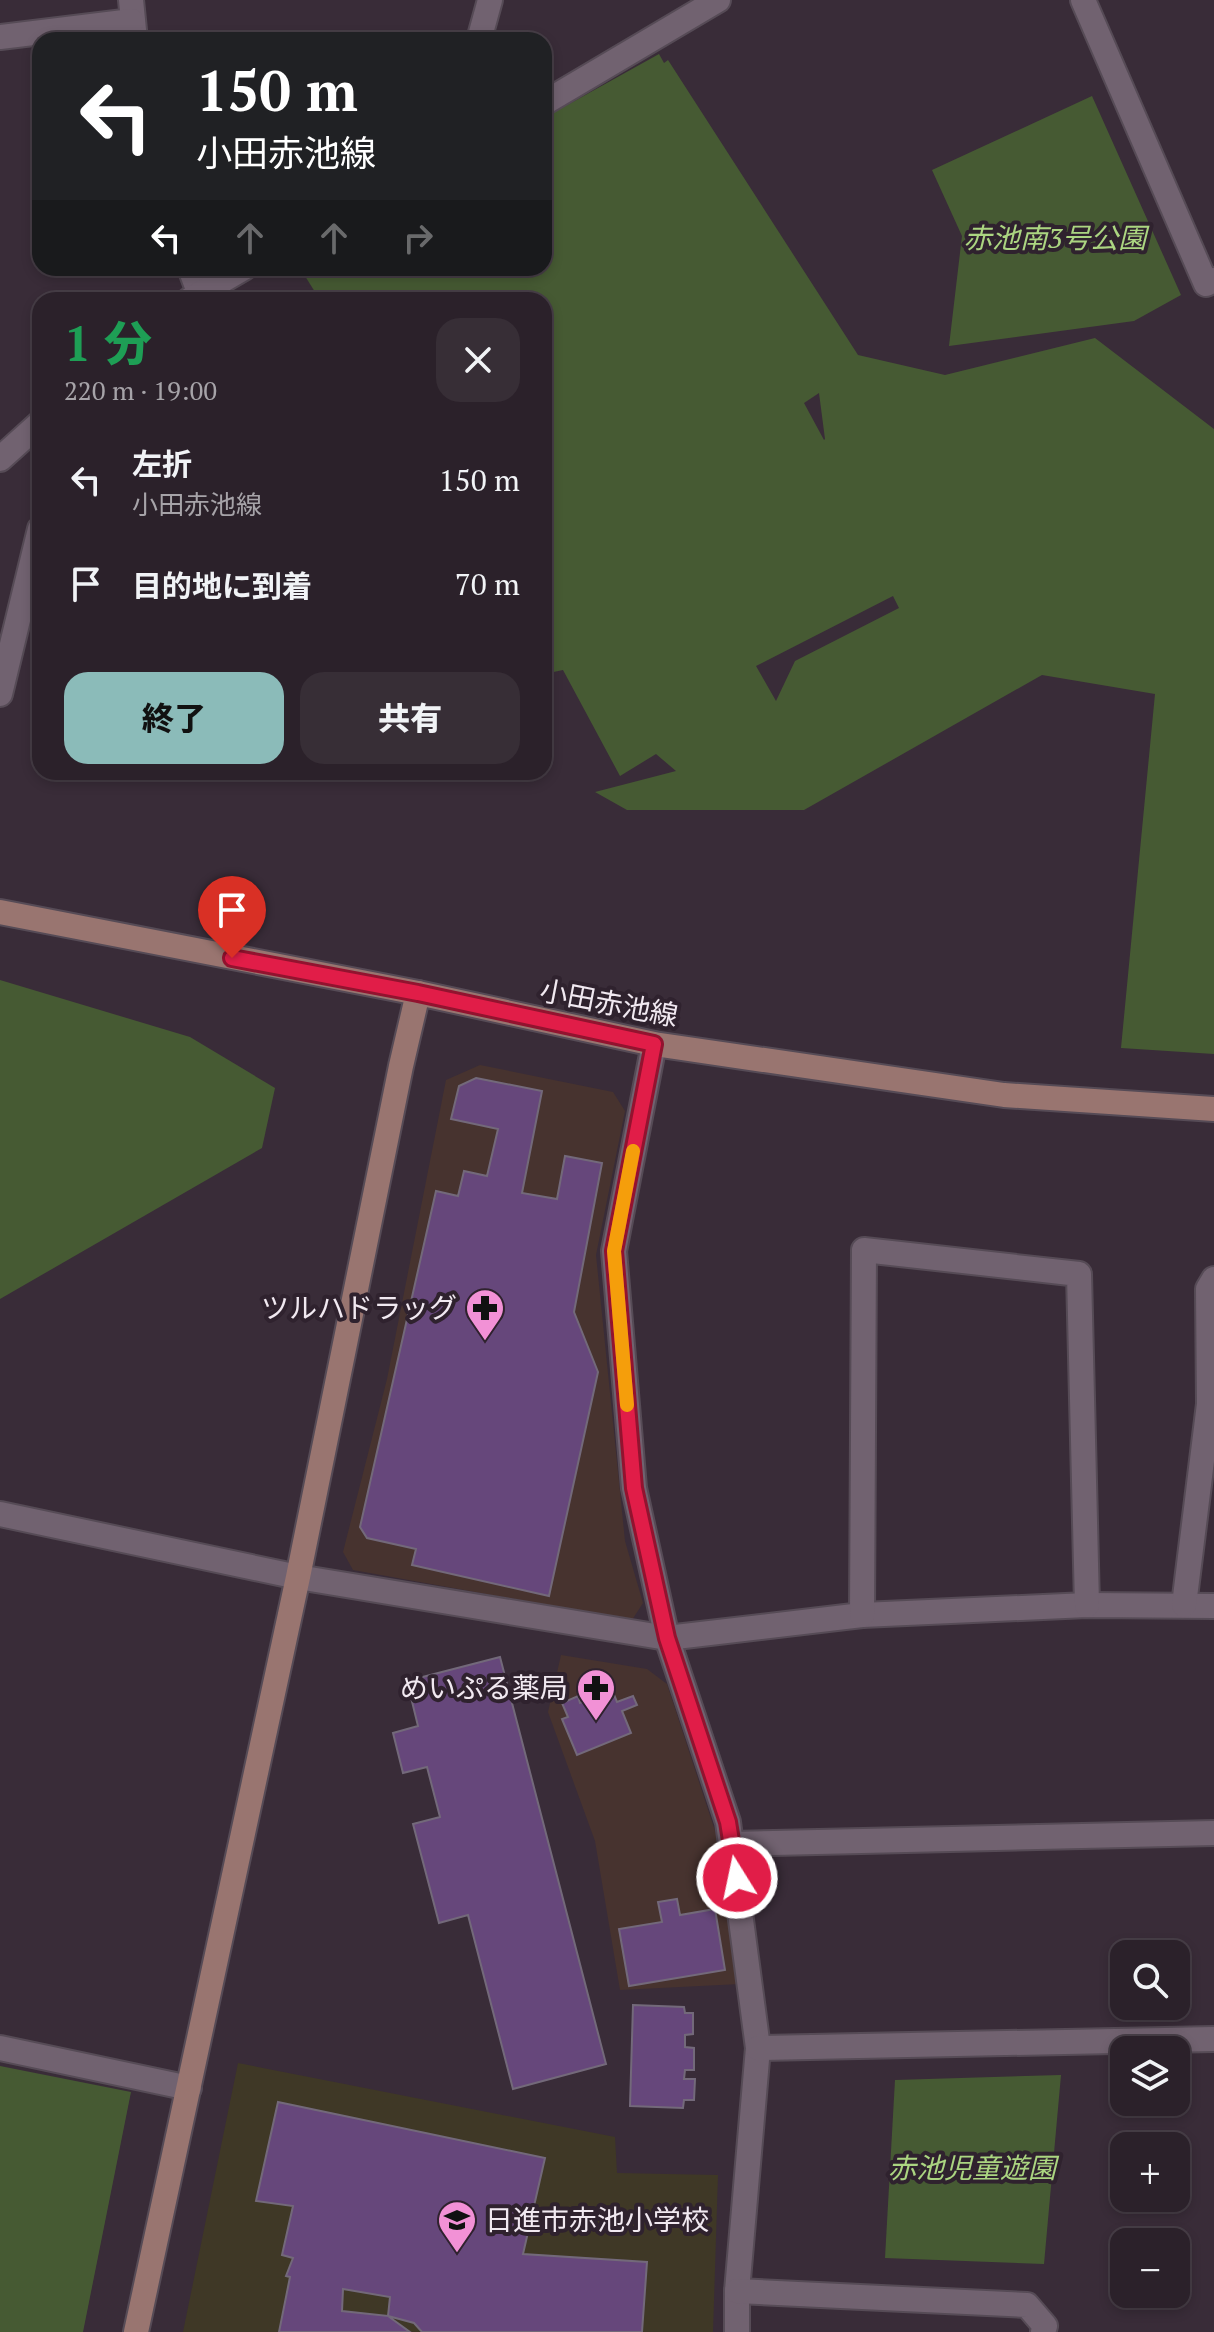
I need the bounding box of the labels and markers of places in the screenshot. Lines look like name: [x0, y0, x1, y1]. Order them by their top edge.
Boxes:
pin: [198, 876, 266, 958]
pharmacy icon: ツルハドラッグ: [464, 1287, 506, 1342]
place label: ツルハドラッグ: [261, 1289, 457, 1326]
pharmacy icon: めいぷる薬局: [575, 1667, 617, 1722]
place label: めいぷる薬局: [400, 1669, 568, 1706]
school or university icon: 日進市赤池小学校: [436, 2199, 478, 2254]
place label: 日進市赤池小学校: [485, 2201, 709, 2238]

